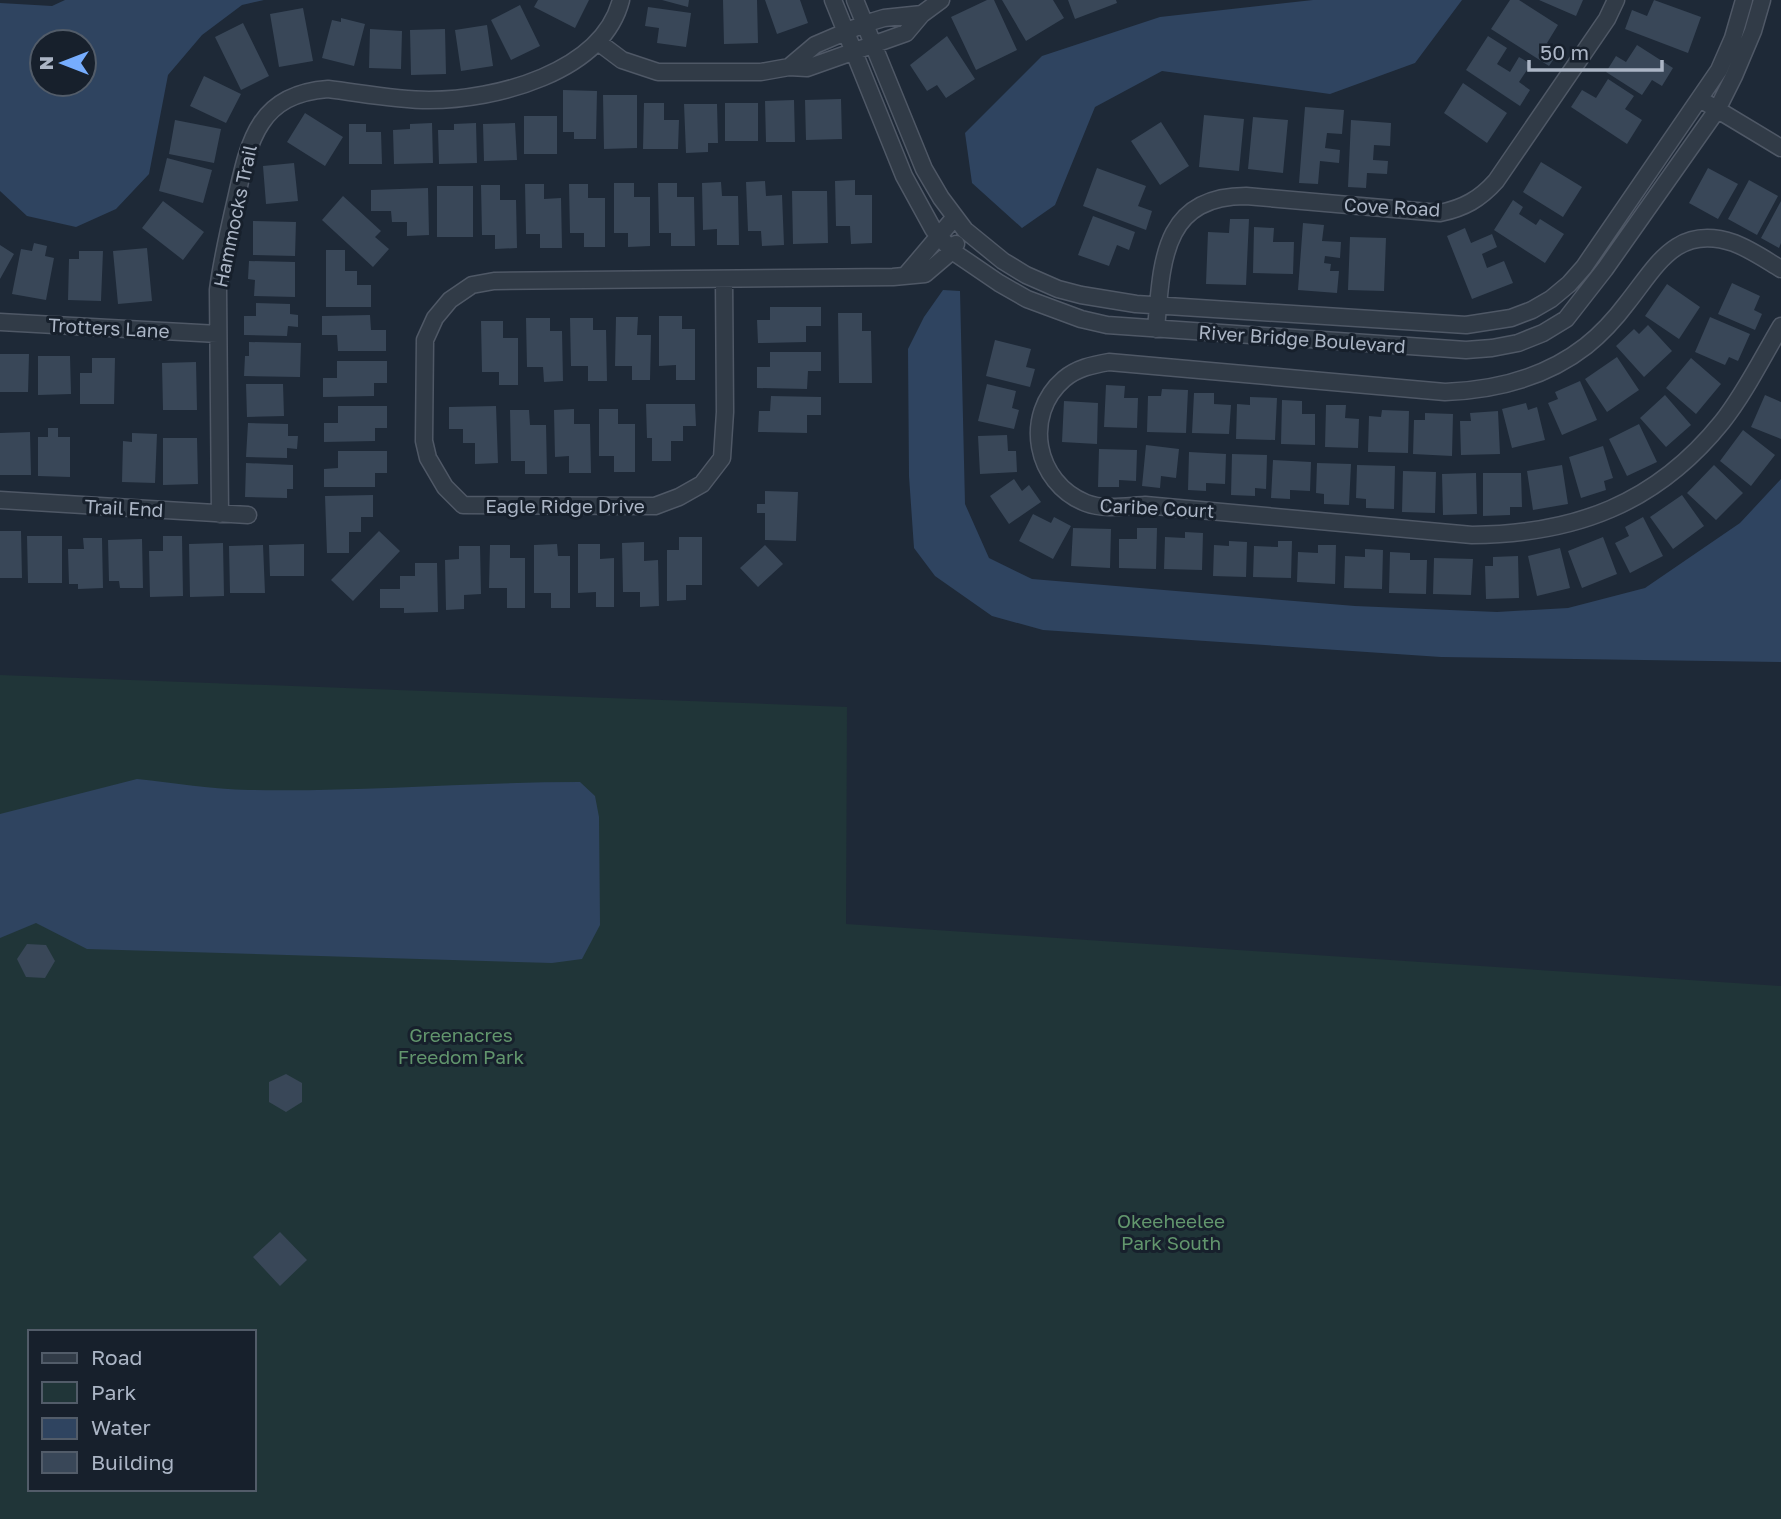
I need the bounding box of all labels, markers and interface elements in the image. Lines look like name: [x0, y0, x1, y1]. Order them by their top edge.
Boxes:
north arrow: [28, 28, 98, 98]
scale bar: [1529, 28, 1662, 72]
text: 50 m: [1540, 39, 1589, 65]
text: N: [34, 56, 57, 70]
street label: Hammocks Trail: [208, 142, 261, 289]
street label: Cove Road: [1343, 192, 1441, 221]
street label: Trotters Lane: [48, 313, 170, 342]
street label: River Bridge Boulevard: [1198, 320, 1406, 357]
street label: Caribe Court: [1099, 493, 1215, 522]
street label: Trail End: [84, 494, 164, 521]
street label: Eagle Ridge Drive: [485, 494, 645, 517]
park label: Greenacres Freedom Park: [398, 1023, 524, 1068]
park label: Okeeheelee Park South: [1117, 1209, 1225, 1254]
legend: [28, 1330, 256, 1491]
text: Road: [91, 1344, 142, 1370]
text: Park: [91, 1379, 137, 1405]
text: Water: [91, 1414, 151, 1440]
text: Building: [91, 1449, 174, 1475]

